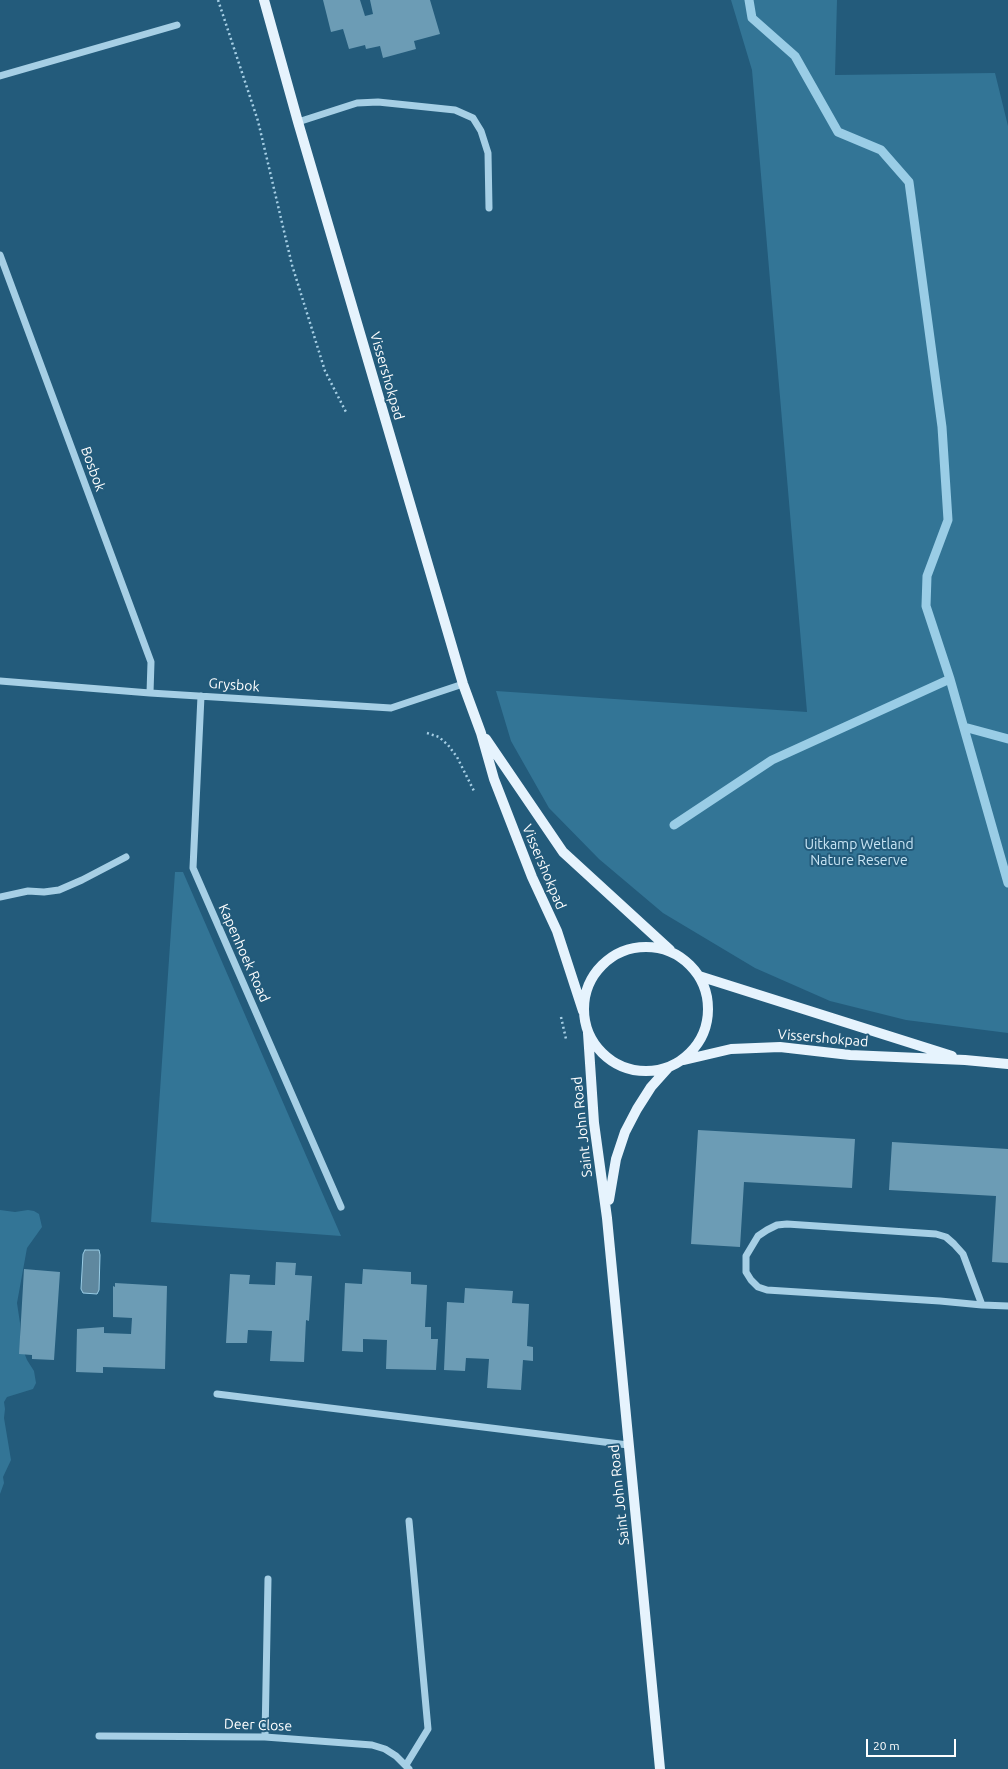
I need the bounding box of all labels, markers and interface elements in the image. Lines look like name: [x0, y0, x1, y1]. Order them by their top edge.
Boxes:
street label: Vissershokpad: [366, 330, 408, 422]
street label: Bosbok: [77, 444, 109, 494]
street label: Grysbok: [208, 675, 260, 695]
street label: Vissershokpad: [519, 822, 569, 912]
park label: Uitkamp Wetland Nature Reserve: [804, 836, 914, 868]
street label: Kapenhoek Road: [215, 901, 273, 1005]
street label: Vissershokpad: [777, 1026, 869, 1050]
street label: Saint John Road: [568, 1076, 596, 1178]
street label: Saint John Road: [605, 1444, 633, 1546]
street label: Deer Close: [224, 1715, 292, 1735]
scale bar: [868, 1731, 958, 1757]
text: 20 m: [873, 1739, 900, 1752]

